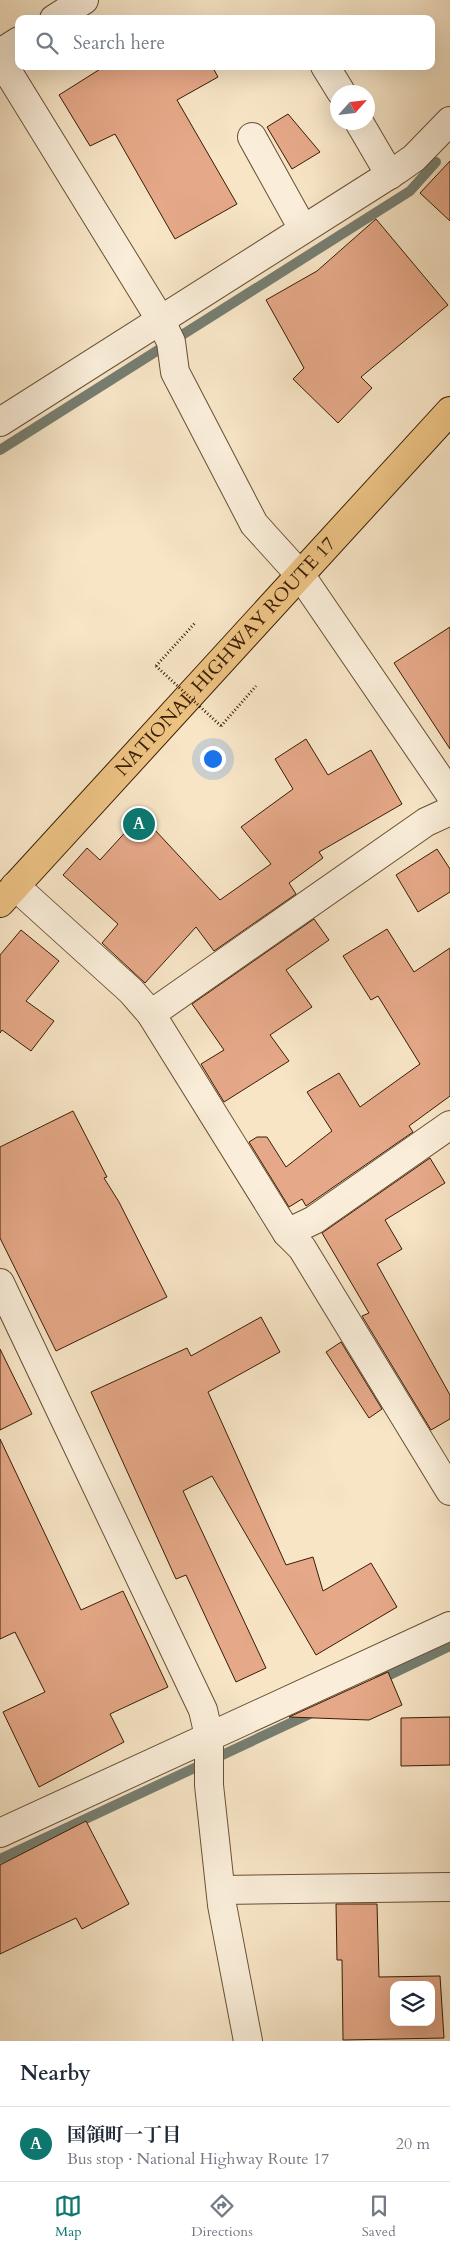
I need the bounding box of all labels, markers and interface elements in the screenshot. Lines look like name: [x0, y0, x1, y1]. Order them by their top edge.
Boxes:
search box: [15, 15, 435, 70]
icon: search: [33, 29, 61, 57]
text: Search here: [73, 30, 165, 56]
north arrow: [330, 85, 375, 130]
street label: NATIONAL HIGHWAY ROUTE 17: [109, 531, 342, 782]
your location: [200, 746, 226, 772]
pin: A: [123, 805, 155, 843]
map controls: [390, 1981, 435, 2026]
button: layers: [390, 1981, 435, 2026]
text: Nearby: [20, 2059, 91, 2088]
text: 国領町一丁目: [67, 2122, 181, 2148]
text: A: [30, 2133, 42, 2155]
text: 20 m: [396, 2133, 430, 2155]
text: Bus stop · National Highway Route 17: [67, 2148, 329, 2170]
tab: Map: [54, 2192, 82, 2241]
tab: Directions: [191, 2192, 253, 2241]
tab: Saved: [362, 2192, 396, 2241]

